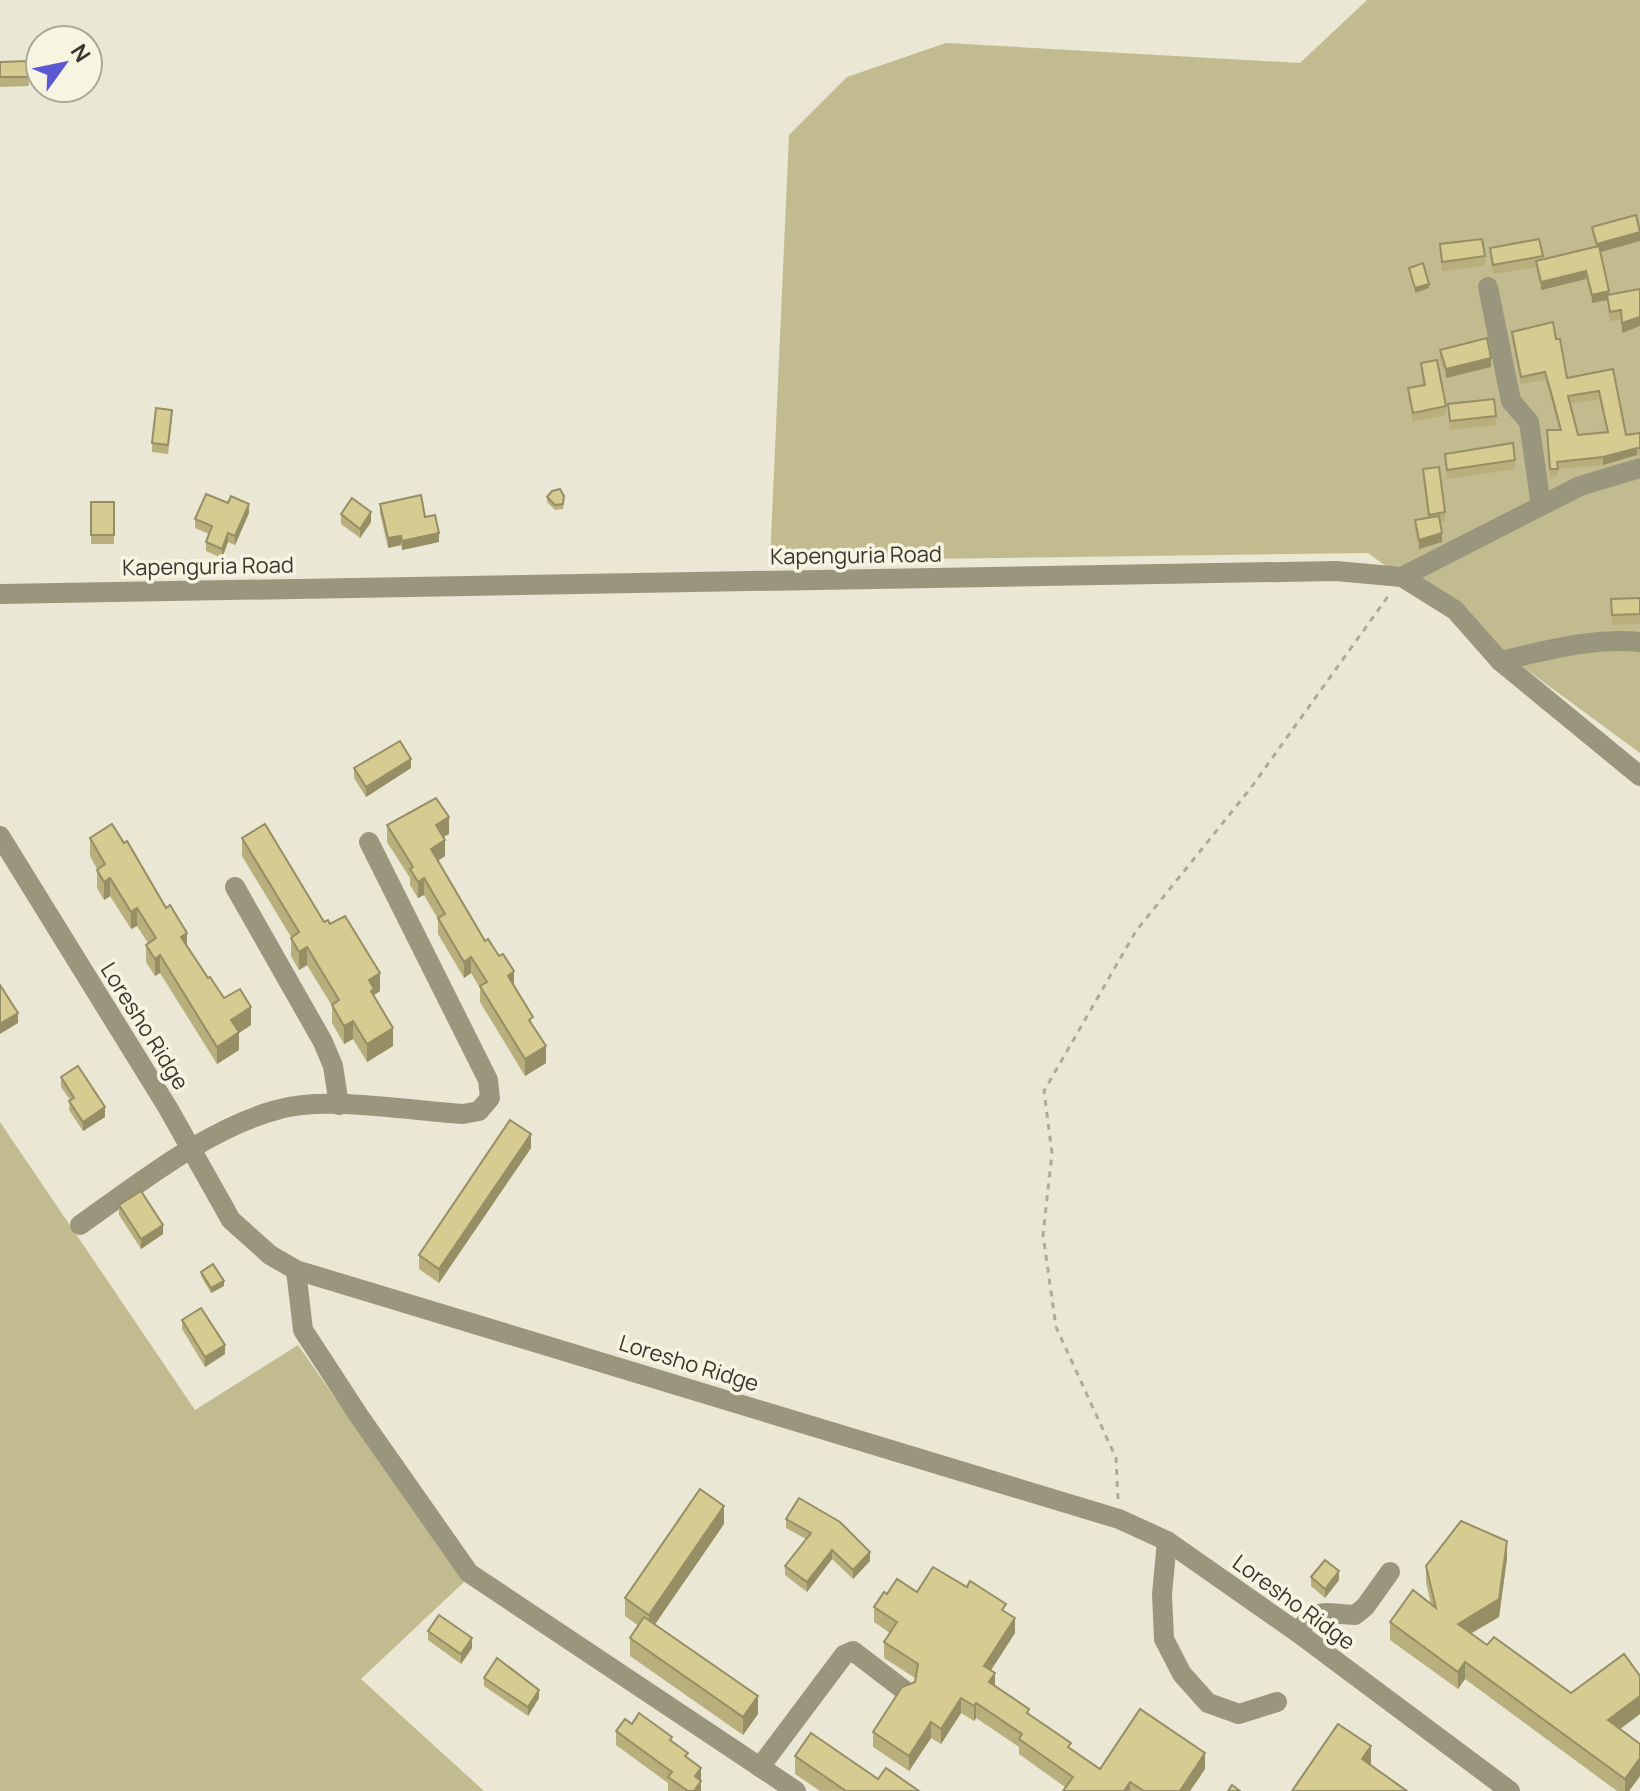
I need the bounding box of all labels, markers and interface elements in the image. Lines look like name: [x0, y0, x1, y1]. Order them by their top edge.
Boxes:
north arrow: [24, 24, 104, 104]
text: N: [64, 38, 98, 68]
street label: Kapenguria Road: [770, 539, 942, 571]
street label: Kapenguria Road: [122, 550, 294, 582]
street label: Loresho Ridge: [94, 957, 196, 1095]
street label: Loresho Ridge: [615, 1327, 763, 1399]
street label: Loresho Ridge: [1227, 1547, 1361, 1657]

